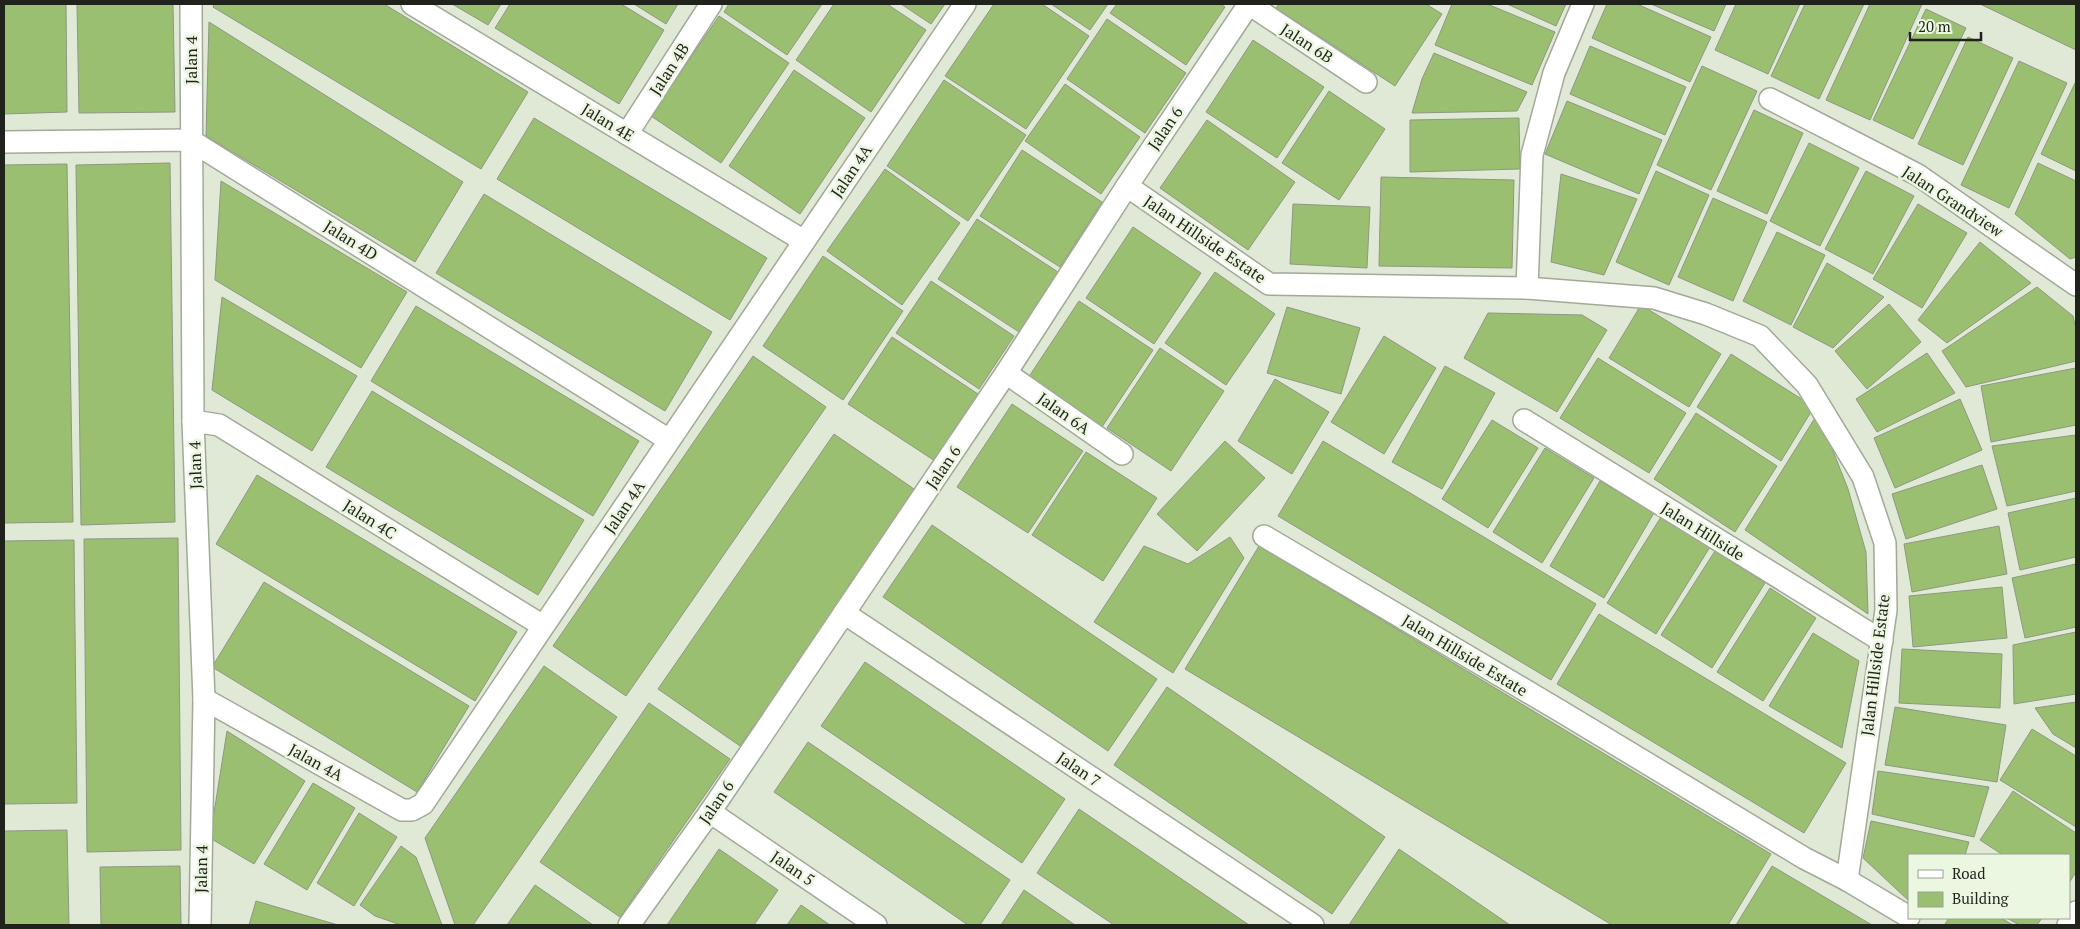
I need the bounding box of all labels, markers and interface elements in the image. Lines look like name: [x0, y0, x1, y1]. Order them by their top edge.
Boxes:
scale bar: [1910, 10, 1981, 42]
text: 20 m: [1918, 16, 1951, 36]
street label: Jalan 6B: [1277, 18, 1337, 68]
street label: Jalan 4: [180, 35, 202, 84]
street label: Jalan 4B: [644, 39, 694, 99]
street label: Jalan 4E: [578, 98, 638, 146]
street label: Jalan 6: [1142, 101, 1188, 154]
street label: Jalan 4A: [825, 140, 877, 202]
street label: Jalan Grandview: [1898, 160, 2008, 242]
street label: Jalan Hillside Estate: [1140, 190, 1270, 288]
street label: Jalan 4D: [320, 215, 382, 265]
street label: Jalan 6A: [1033, 387, 1095, 439]
street label: Jalan 4: [183, 440, 207, 490]
street label: Jalan 6: [920, 440, 966, 493]
street label: Jalan 4A: [598, 476, 650, 538]
street label: Jalan 4C: [339, 494, 401, 544]
street label: Jalan Hillside: [1657, 497, 1749, 565]
street label: Jalan Hillside Estate: [1855, 593, 1895, 737]
street label: Jalan Hillside Estate: [1398, 609, 1532, 701]
street label: Jalan 4A: [285, 738, 347, 786]
street label: Jalan 7: [1053, 746, 1105, 792]
street label: Jalan 6: [693, 775, 739, 828]
street label: Jalan 4: [190, 844, 212, 893]
street label: Jalan 5: [767, 845, 819, 891]
legend: [1908, 854, 2070, 919]
text: Road: [1952, 863, 1985, 883]
text: Building: [1952, 888, 2010, 908]

